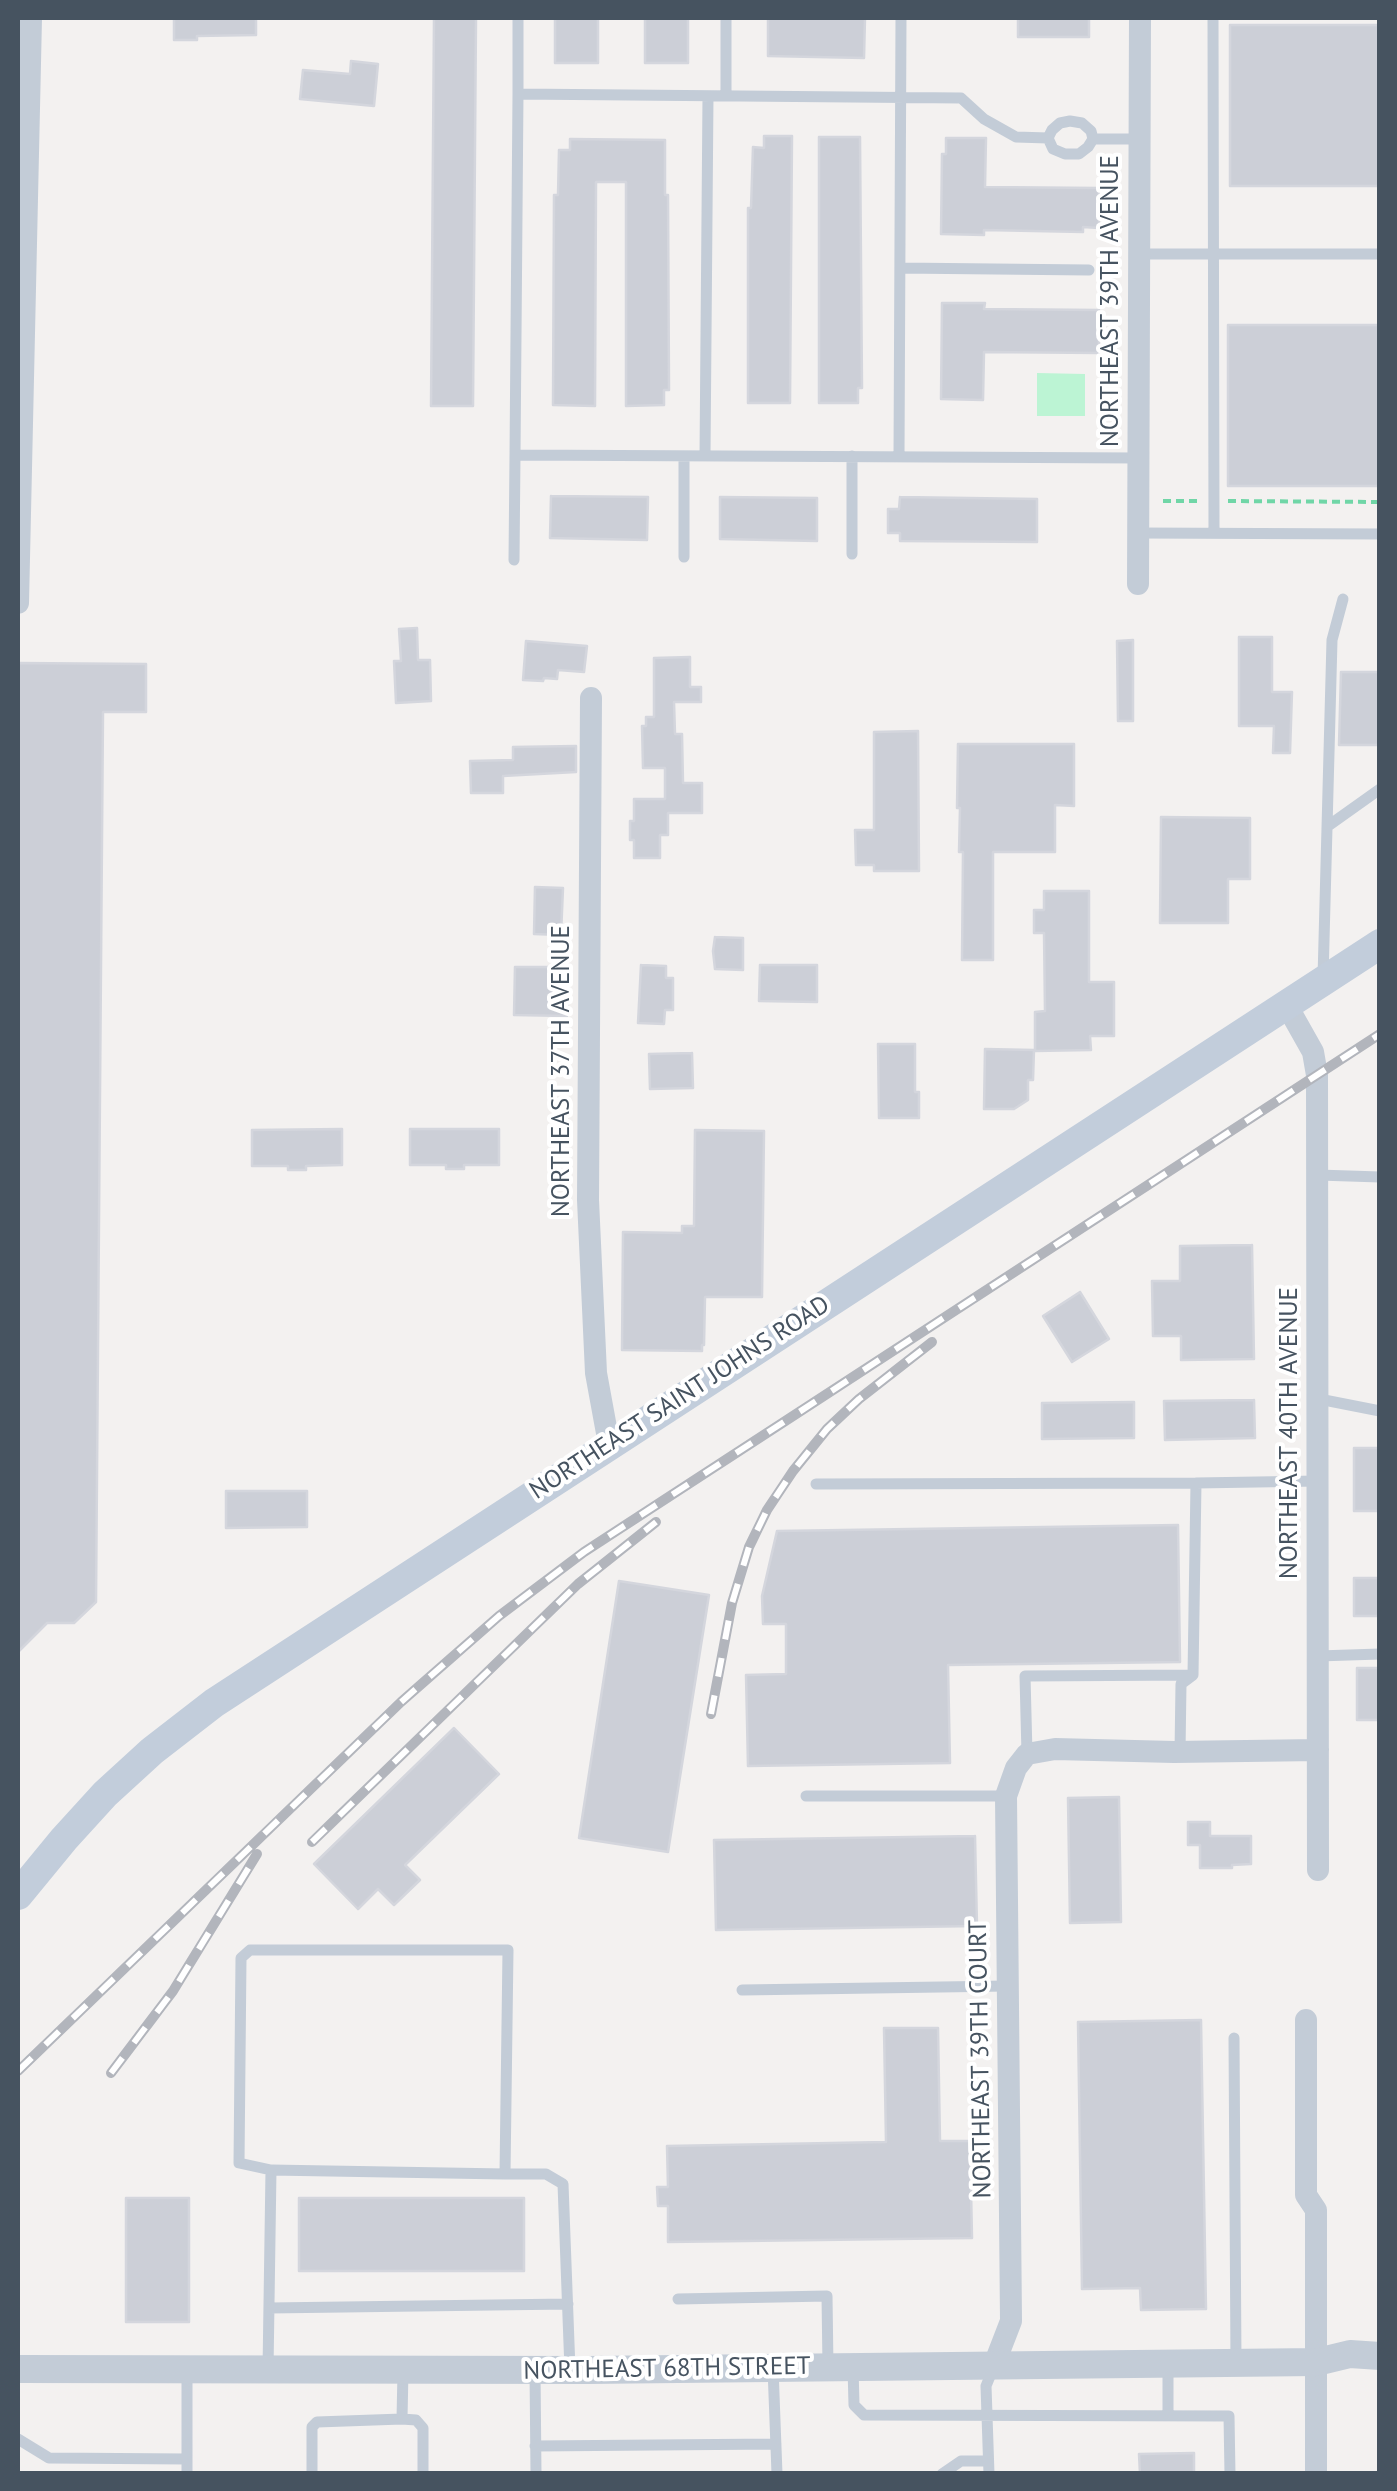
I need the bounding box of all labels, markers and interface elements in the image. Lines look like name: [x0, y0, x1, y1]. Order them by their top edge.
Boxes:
street label: NORTHEAST 39TH AVENUE: [1096, 155, 1126, 447]
street label: NORTHEAST 37TH AVENUE: [547, 925, 577, 1217]
street label: NORTHEAST 40TH AVENUE: [1275, 1287, 1305, 1579]
street label: NORTHEAST SAINT JOHNS ROAD: [524, 1290, 836, 1506]
street label: NORTHEAST 39TH COURT: [964, 1919, 998, 2199]
street label: NORTHEAST 68TH STREET: [523, 2351, 811, 2387]

